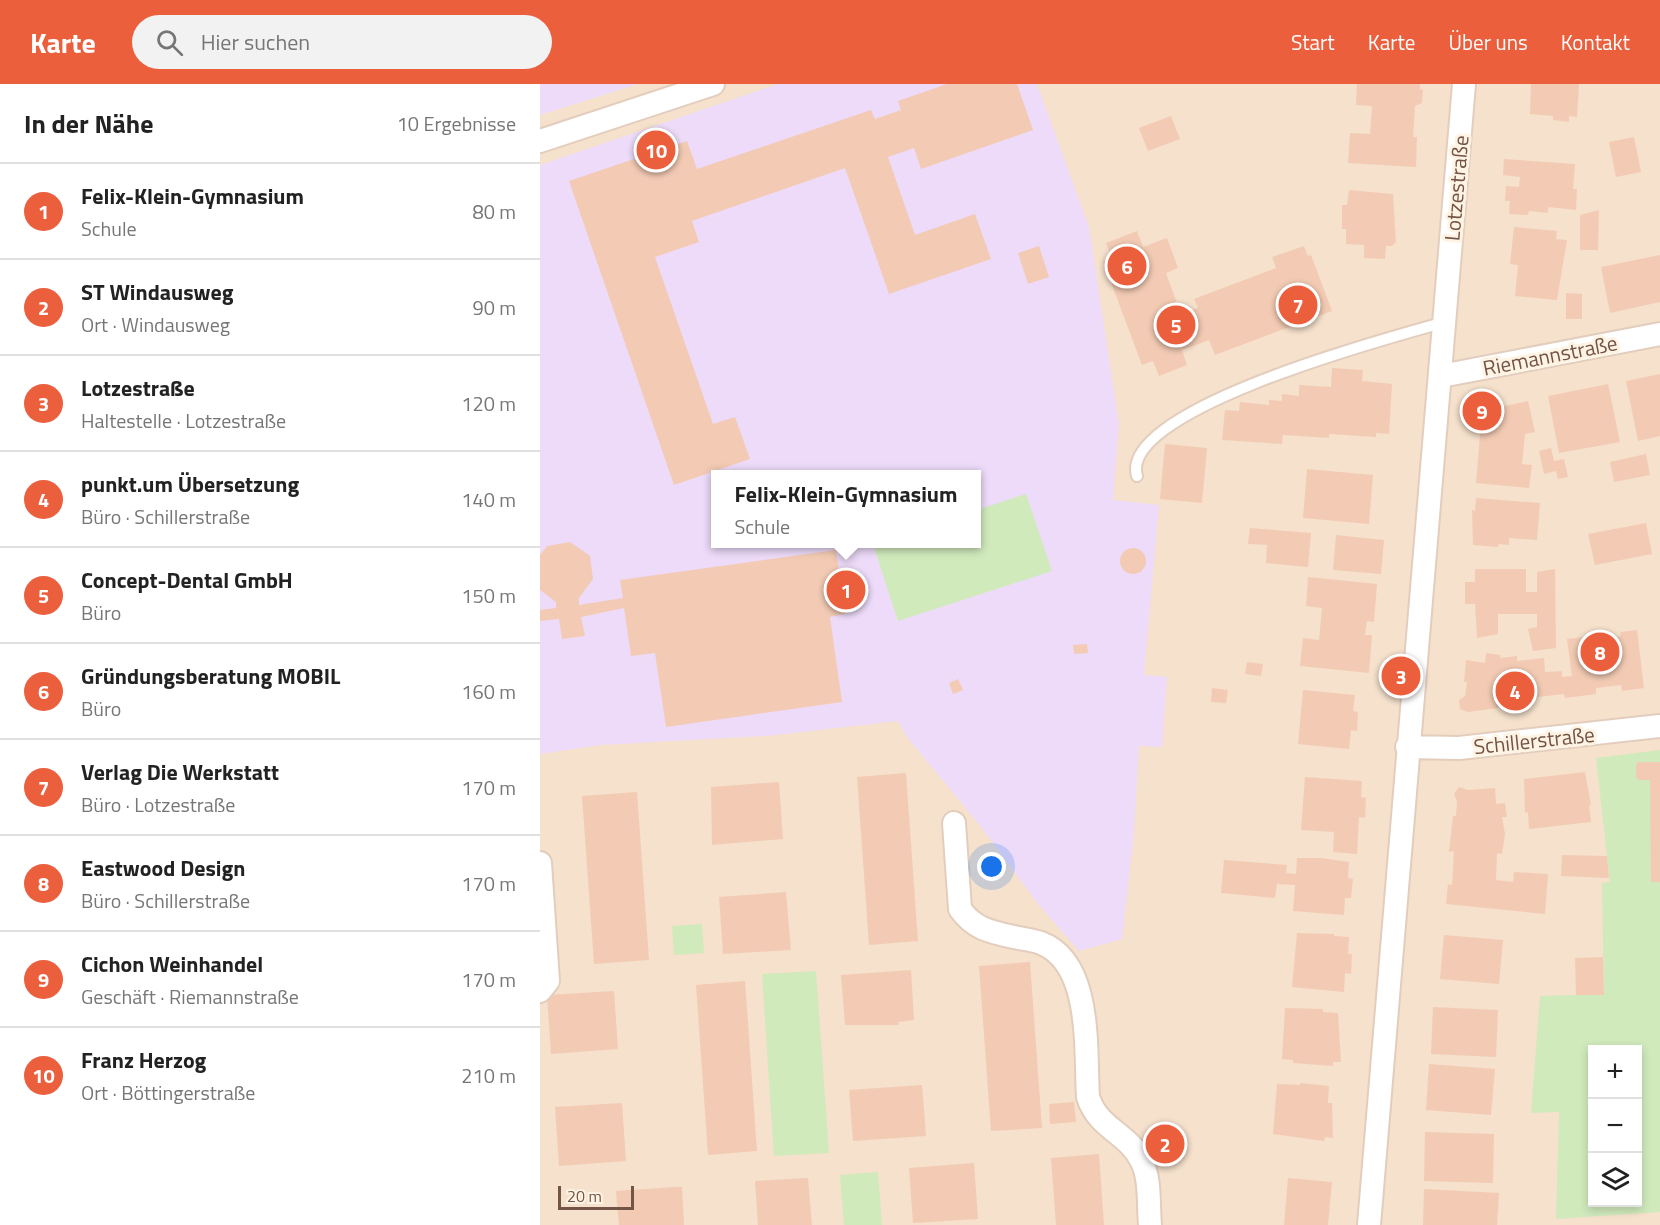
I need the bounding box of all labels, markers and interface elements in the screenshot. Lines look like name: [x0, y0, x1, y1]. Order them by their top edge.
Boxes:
search box: [132, 15, 552, 69]
text: Karte: [30, 21, 96, 64]
text: Hier suchen: [201, 25, 310, 59]
icon: search: [153, 26, 186, 59]
text: Start: [1291, 26, 1335, 58]
text: Karte: [1368, 26, 1415, 58]
text: Über uns: [1448, 26, 1528, 58]
text: Kontakt: [1561, 26, 1630, 58]
text: In der Nähe: [24, 104, 153, 143]
text: 10 Ergebnisse: [397, 108, 516, 139]
pin: 10: [636, 128, 676, 172]
street label: Lotzestraße: [1435, 134, 1477, 242]
text: Felix-Klein-Gymnasium: [81, 179, 304, 213]
text: 1: [38, 196, 49, 227]
text: 80 m: [472, 196, 516, 227]
text: Schule: [81, 213, 137, 244]
pin: 6: [1108, 244, 1146, 288]
text: ST Windausweg: [81, 275, 234, 309]
pin: 7: [1278, 282, 1317, 328]
text: 2: [38, 292, 49, 323]
text: 90 m: [472, 292, 516, 323]
pin: 5: [1156, 302, 1196, 348]
text: Ort · Windausweg: [81, 309, 230, 340]
street label: Riemannstraße: [1480, 326, 1620, 384]
text: Lotzestraße: [81, 371, 195, 405]
text: 3: [38, 388, 49, 419]
text: 120 m: [461, 388, 516, 419]
pin: 9: [1462, 388, 1502, 434]
text: Haltestelle · Lotzestraße: [81, 405, 286, 436]
text: punkt.um Übersetzung: [81, 467, 299, 501]
popup: [711, 470, 981, 548]
text: Felix-Klein-Gymnasium: [735, 477, 957, 511]
text: 4: [38, 484, 49, 515]
text: 140 m: [461, 484, 516, 515]
text: Büro · Schillerstraße: [81, 501, 250, 532]
text: Schule: [735, 511, 790, 542]
text: Concept-Dental GmbH: [81, 563, 293, 597]
pin: 1: [826, 568, 866, 612]
text: 5: [38, 580, 49, 611]
text: 150 m: [461, 580, 516, 611]
text: Büro: [81, 597, 121, 628]
pin: 8: [1580, 630, 1620, 674]
pin: 3: [1382, 654, 1420, 698]
text: Gründungsberatung MOBIL: [81, 659, 340, 693]
pin: 4: [1496, 668, 1534, 714]
text: 6: [38, 676, 49, 707]
text: 160 m: [461, 676, 516, 707]
text: Büro: [81, 693, 121, 724]
street label: Schillerstraße: [1472, 718, 1596, 762]
text: Verlag Die Werkstatt: [81, 755, 279, 789]
text: 7: [38, 772, 49, 803]
text: 170 m: [461, 772, 516, 803]
text: Büro · Lotzestraße: [81, 789, 235, 820]
text: Eastwood Design: [81, 851, 245, 885]
your location: [977, 852, 1006, 881]
text: 8: [38, 868, 49, 899]
text: 170 m: [461, 868, 516, 899]
text: Büro · Schillerstraße: [81, 885, 250, 916]
text: Cichon Weinhandel: [81, 947, 263, 981]
text: 9: [38, 964, 49, 995]
text: 170 m: [461, 964, 516, 995]
text: Geschäft · Riemannstraße: [81, 981, 299, 1012]
text: Franz Herzog: [81, 1043, 206, 1077]
map controls: [1588, 1045, 1642, 1207]
button: +: [1588, 1045, 1642, 1099]
text: 10: [32, 1060, 55, 1091]
text: 210 m: [461, 1060, 516, 1091]
text: Ort · Böttingerstraße: [81, 1077, 255, 1108]
button: −: [1588, 1099, 1642, 1153]
pin: 2: [1146, 1122, 1184, 1166]
button: layers: [1588, 1153, 1642, 1207]
scale bar: [558, 1183, 634, 1210]
text: 20 m: [567, 1184, 602, 1208]

